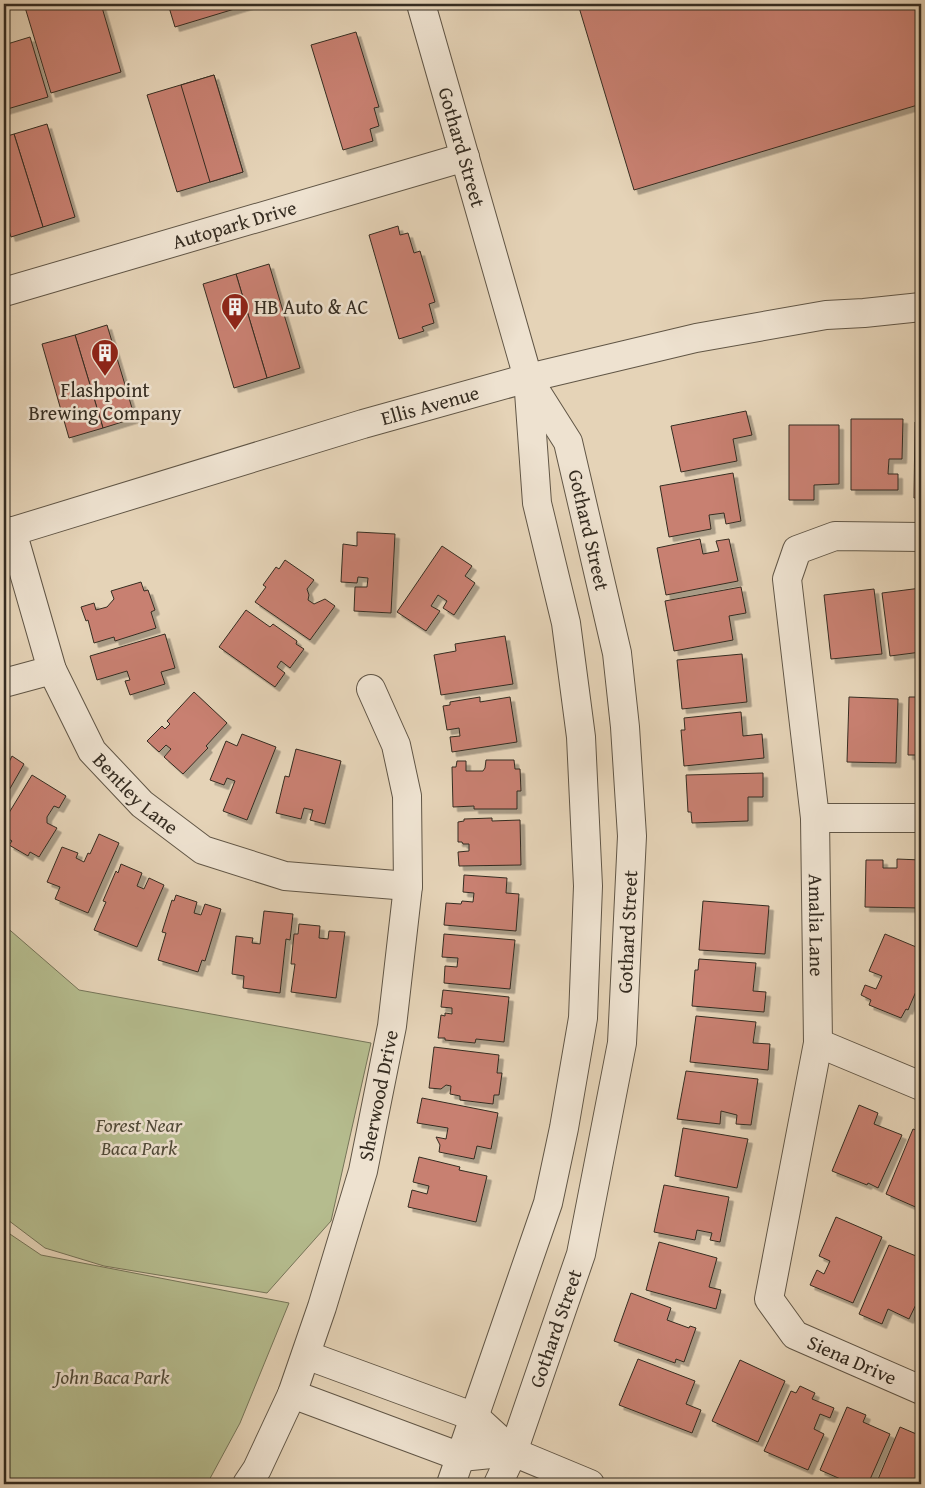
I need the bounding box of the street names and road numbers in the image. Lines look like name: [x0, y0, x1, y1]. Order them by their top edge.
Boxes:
street label: Gothard Street: [432, 84, 493, 210]
street label: Autopark Drive: [169, 192, 300, 256]
street label: Ellis Avenue: [377, 377, 482, 432]
street label: Gothard Street: [561, 466, 618, 593]
street label: Bentley Lane: [87, 746, 185, 841]
street label: Gothard Street: [609, 869, 644, 994]
street label: Amalia Lane: [802, 874, 832, 977]
street label: Sherwood Drive: [350, 1027, 405, 1163]
street label: Gothard Street: [521, 1265, 589, 1391]
street label: Siena Drive: [803, 1327, 901, 1392]

